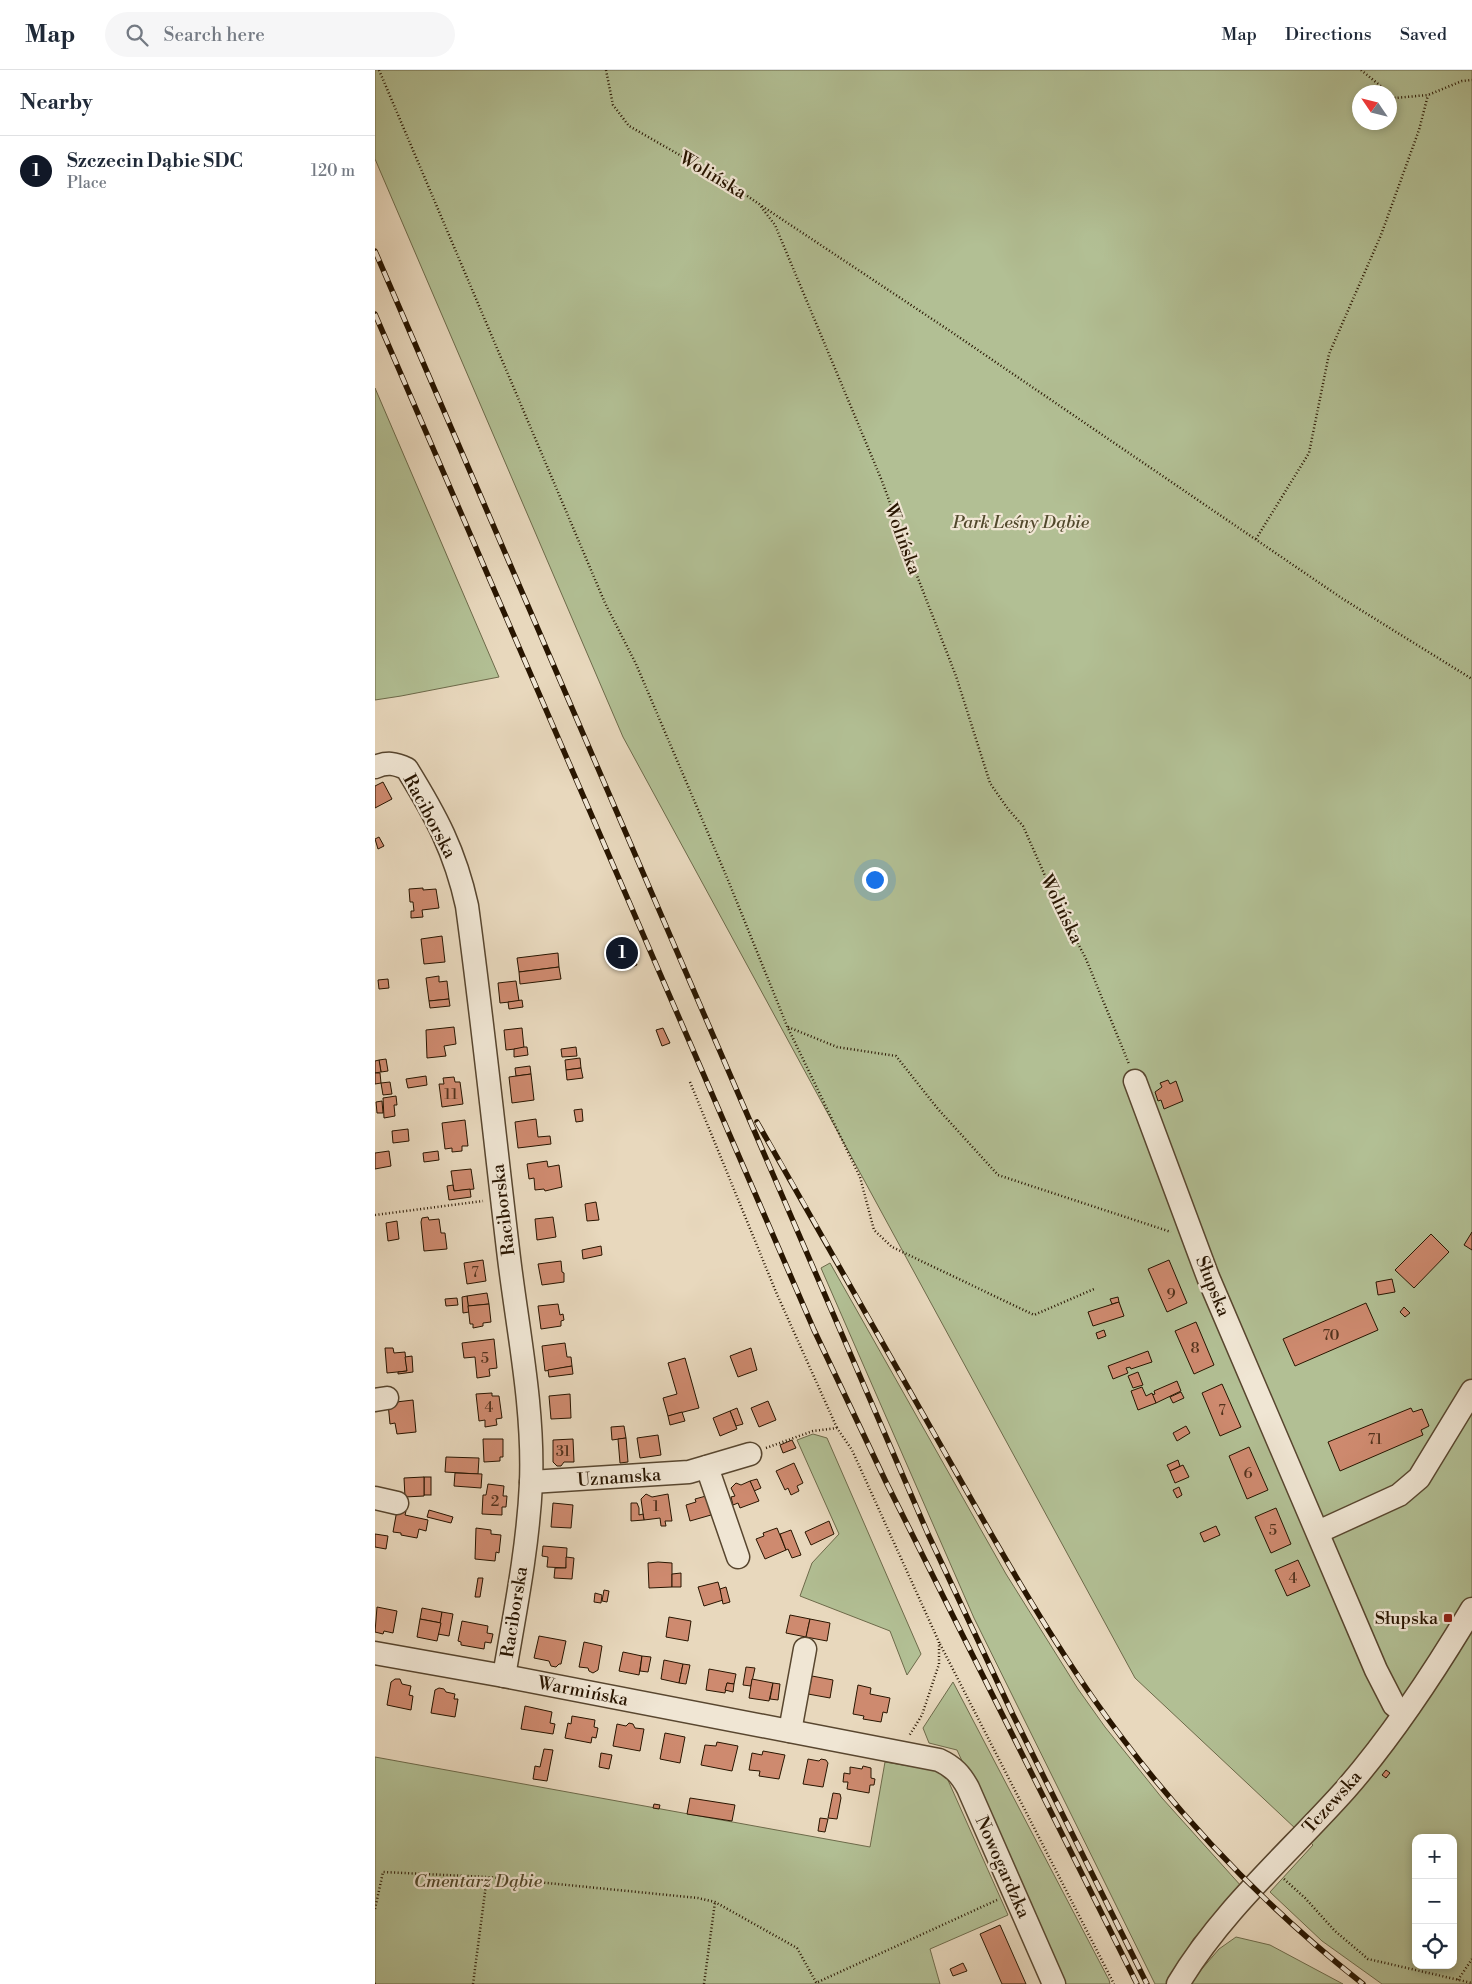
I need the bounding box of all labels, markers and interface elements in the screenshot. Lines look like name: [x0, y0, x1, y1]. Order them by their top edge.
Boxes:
search box: [105, 12, 455, 57]
text: Map: [25, 20, 75, 50]
icon: search: [123, 21, 151, 49]
text: Search here: [163, 23, 265, 47]
text: Map: [1221, 23, 1257, 46]
text: Directions: [1285, 23, 1372, 46]
text: Saved: [1400, 23, 1447, 46]
north arrow: [1352, 85, 1397, 130]
text: Nearby: [20, 90, 93, 116]
street label: Wolińska: [674, 146, 751, 205]
text: Szczecin Dąbie SDC: [67, 149, 243, 173]
text: 1: [32, 161, 40, 181]
text: 120 m: [311, 161, 355, 181]
text: Place: [67, 173, 107, 193]
street label: Wolińska: [879, 499, 926, 579]
park label: Park Leśny Dąbie: [952, 511, 1090, 534]
street label: Raciborska: [398, 770, 462, 863]
your location: [862, 867, 888, 893]
street label: Wolińska: [1035, 870, 1089, 948]
pin: 1: [606, 934, 638, 972]
house number: 11: [444, 1085, 458, 1104]
street label: Raciborska: [486, 1162, 521, 1257]
street label: Słupska: [1190, 1253, 1235, 1321]
house number: 7: [471, 1263, 479, 1282]
house number: 9: [1166, 1285, 1176, 1304]
house number: 70: [1322, 1326, 1340, 1345]
house number: 8: [1190, 1339, 1200, 1358]
house number: 5: [481, 1349, 489, 1368]
house number: 4: [485, 1398, 494, 1417]
house number: 7: [1218, 1401, 1226, 1420]
house number: 71: [1368, 1430, 1383, 1449]
house number: 31: [556, 1442, 571, 1461]
street label: Uznamska: [576, 1463, 663, 1492]
house number: 6: [1243, 1464, 1253, 1483]
house number: 2: [491, 1492, 499, 1511]
house number: 1: [653, 1497, 660, 1516]
house number: 5: [1269, 1521, 1277, 1540]
street label: Raciborska: [496, 1564, 533, 1659]
house number: 4: [1289, 1569, 1298, 1588]
place label: Słupska: [1375, 1607, 1439, 1630]
marker: Słupska: [1442, 1612, 1454, 1624]
street label: Warmińska: [535, 1671, 631, 1712]
street label: Tczewska: [1298, 1765, 1367, 1839]
street label: Nowogardzka: [970, 1813, 1036, 1923]
map controls: [1412, 1834, 1457, 1969]
button: +: [1412, 1834, 1457, 1879]
park label: Cmentarz Dąbie: [414, 1870, 543, 1893]
button: −: [1412, 1879, 1457, 1924]
button: locate: [1412, 1924, 1457, 1969]

